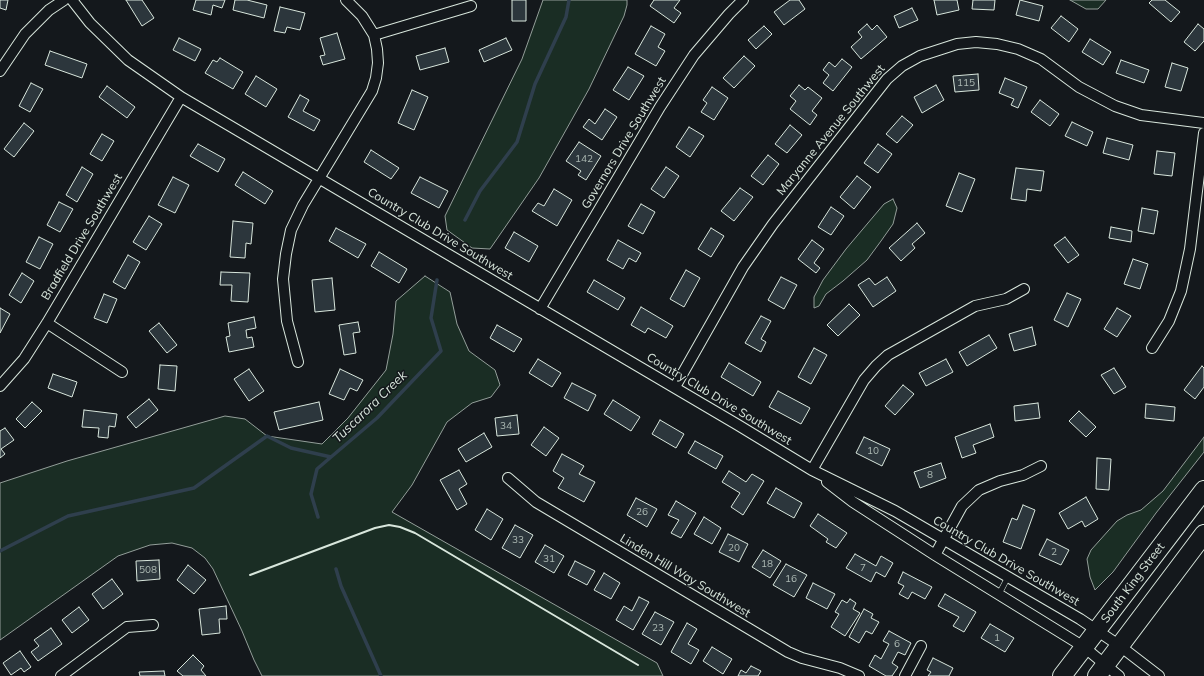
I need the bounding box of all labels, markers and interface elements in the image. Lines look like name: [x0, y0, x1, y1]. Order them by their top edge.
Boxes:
street label: Maryanne Avenue Southwest: [774, 62, 888, 198]
street label: Governors Drive Southwest: [579, 74, 669, 212]
house number: 115: [957, 77, 975, 89]
house number: 142: [575, 153, 593, 165]
street label: Bradfield Drive Southwest: [38, 171, 126, 303]
street label: Country Club Drive Southwest: [365, 185, 515, 283]
street label: Country Club Drive Southwest: [644, 350, 794, 448]
water label: Tuscarora Creek: [330, 368, 410, 446]
house number: 34: [500, 420, 512, 432]
house number: 10: [867, 445, 879, 457]
house number: 8: [927, 469, 933, 481]
house number: 26: [636, 506, 648, 518]
street label: Country Club Drive Southwest: [930, 513, 1082, 609]
street label: Linden Hill Way Southwest: [617, 531, 753, 621]
house number: 33: [512, 534, 524, 546]
street label: South King Street: [1098, 540, 1168, 626]
house number: 20: [728, 542, 740, 554]
house number: 2: [1051, 546, 1057, 558]
house number: 31: [543, 553, 555, 565]
house number: 18: [761, 558, 773, 570]
house number: 7: [860, 562, 866, 574]
house number: 508: [139, 564, 157, 576]
house number: 16: [785, 573, 797, 585]
house number: 23: [652, 622, 664, 634]
house number: 1: [994, 632, 1000, 644]
house number: 6: [894, 638, 900, 650]

